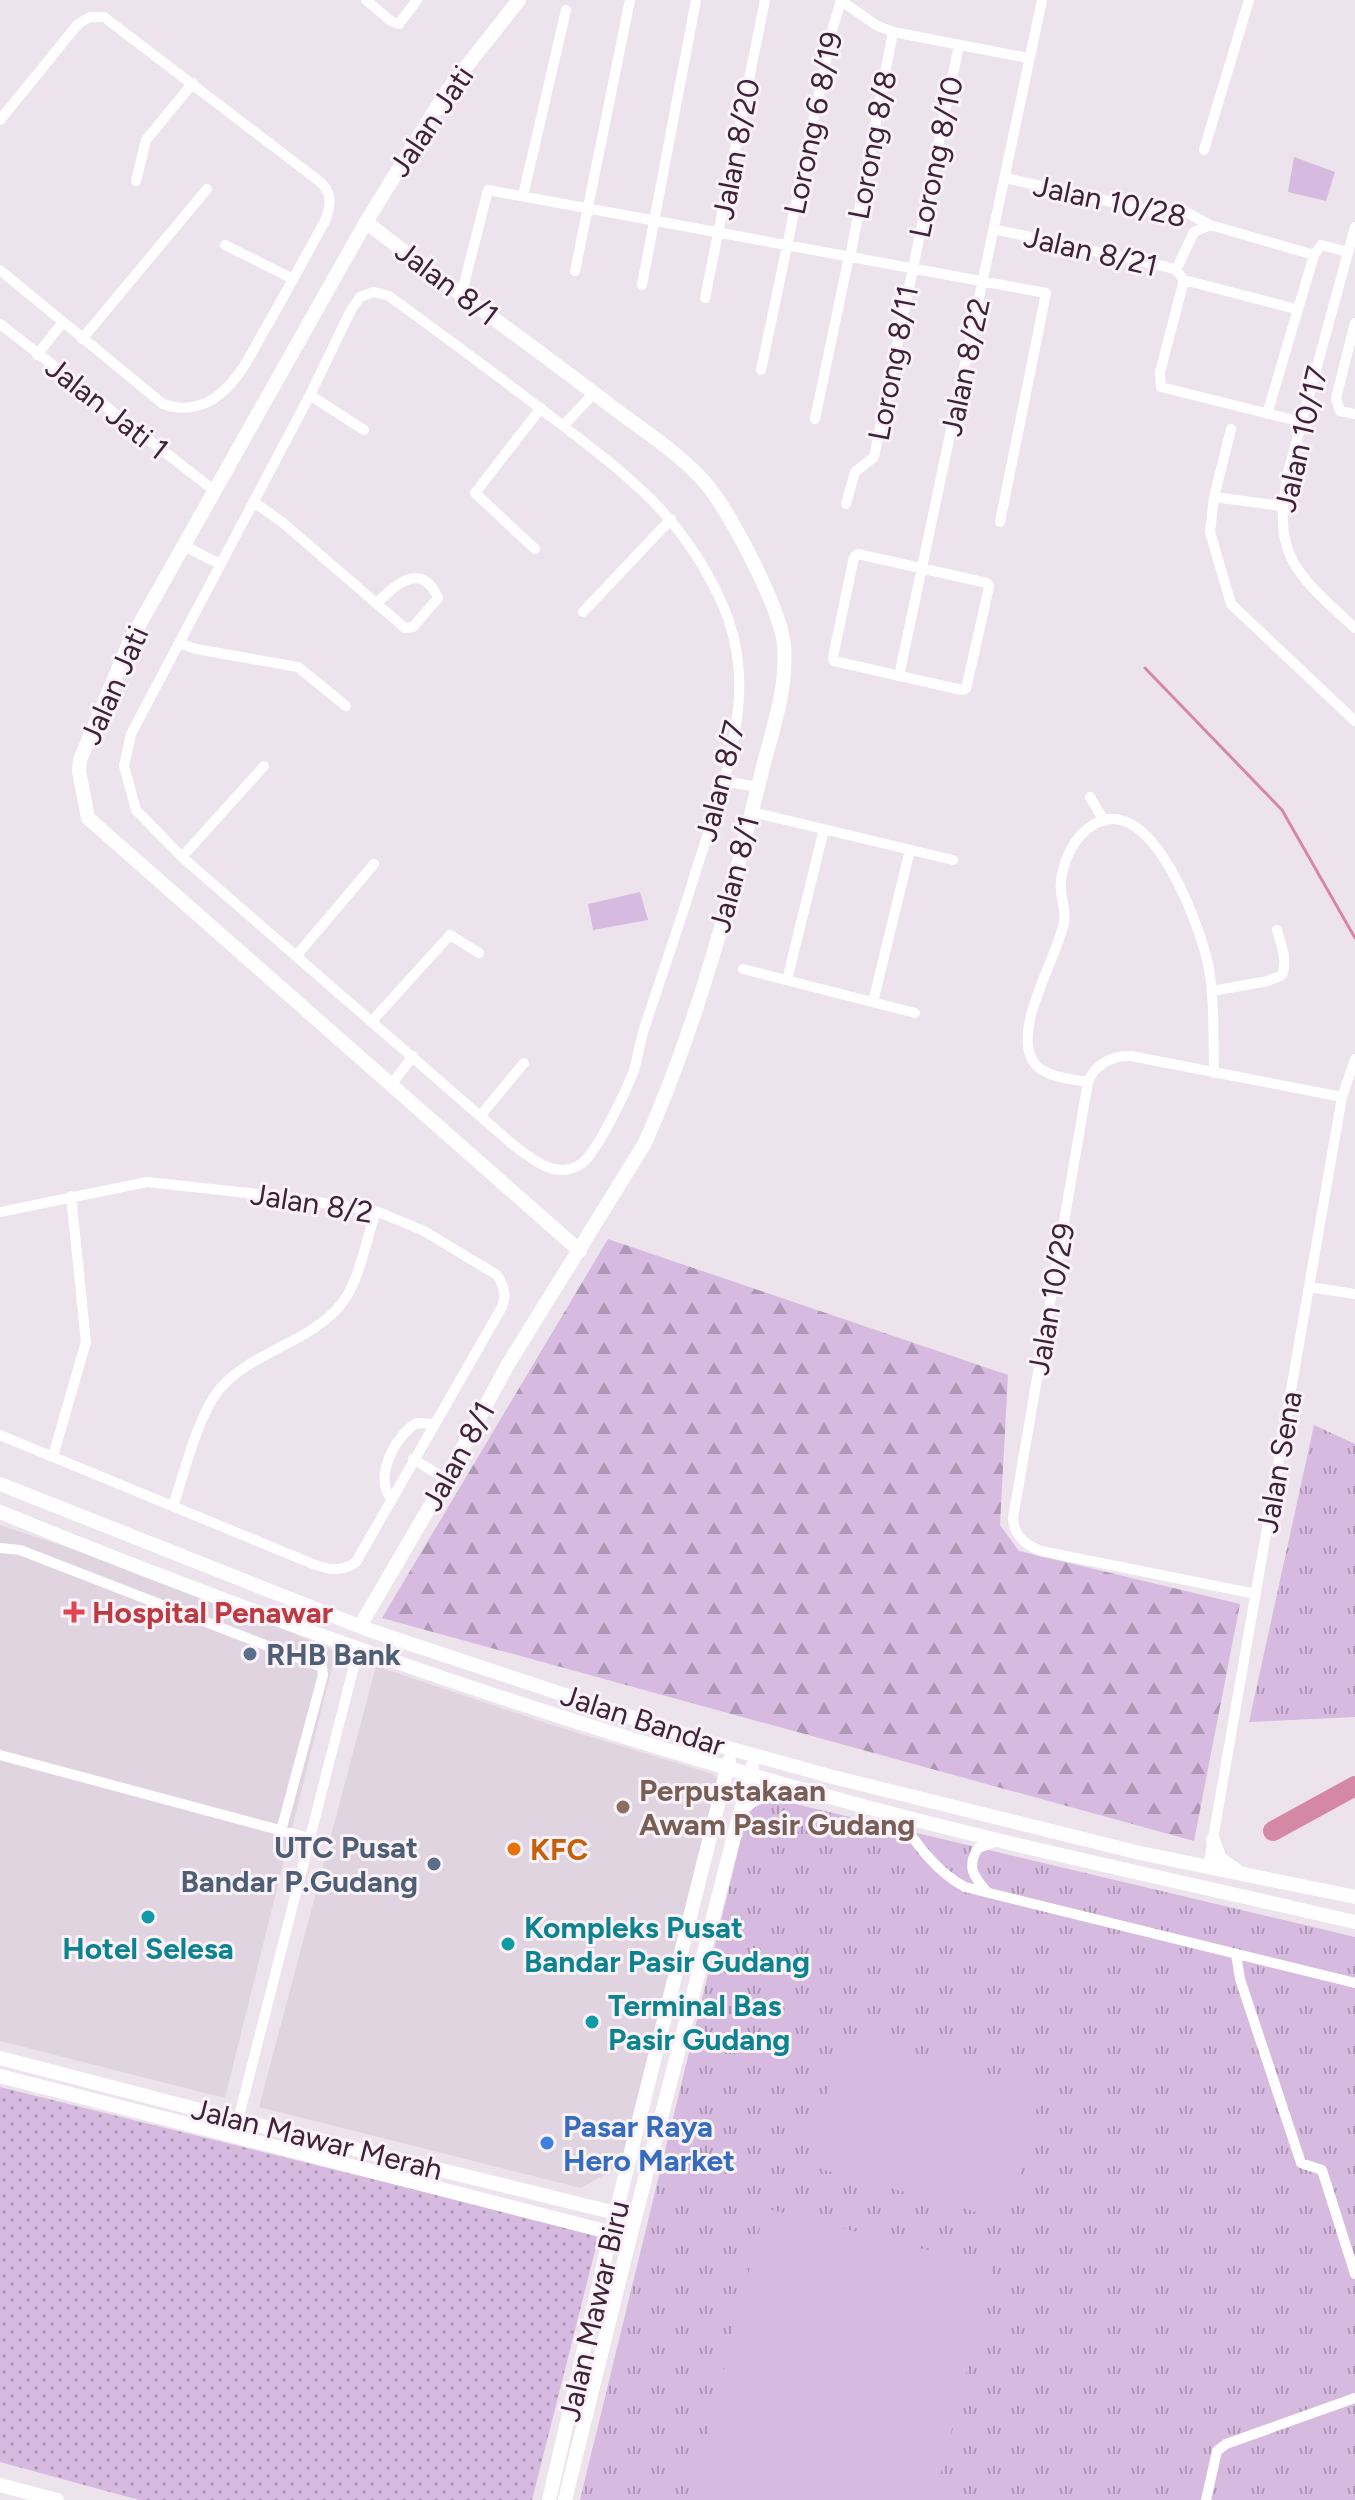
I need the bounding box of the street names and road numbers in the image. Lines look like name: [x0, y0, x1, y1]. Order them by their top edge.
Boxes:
street label: Lorong 6 8/19: [776, 28, 850, 218]
street label: Jalan Jati: [380, 58, 482, 184]
street label: Lorong 8/8: [839, 67, 905, 223]
street label: Lorong 8/10: [901, 73, 971, 241]
street label: Jalan 8/20: [704, 75, 768, 223]
street label: Jalan 10/28: [1030, 167, 1190, 235]
street label: Jalan 8/21: [1021, 218, 1161, 284]
street label: Jalan 8/1: [388, 232, 506, 334]
street label: Lorong 8/11: [860, 282, 926, 444]
street label: Jalan 8/22: [932, 294, 998, 440]
street label: Jalan Jati 1: [38, 349, 176, 467]
street label: Jalan 10/17: [1266, 362, 1336, 516]
street label: Jalan Jati: [72, 620, 156, 750]
street label: Jalan 8/7: [687, 717, 753, 845]
street label: Jalan 8/1: [701, 812, 767, 936]
street label: Jalan 8/2: [248, 1175, 376, 1231]
street label: Jalan 10/29: [1019, 1220, 1083, 1378]
street label: Jalan Sena: [1248, 1388, 1310, 1536]
street label: Jalan 8/1: [413, 1395, 503, 1517]
street label: Jalan Bandar: [556, 1676, 730, 1764]
street label: Jalan Mawar Merah: [188, 2090, 446, 2188]
street label: Jalan Mawar Biru: [551, 2197, 637, 2425]

